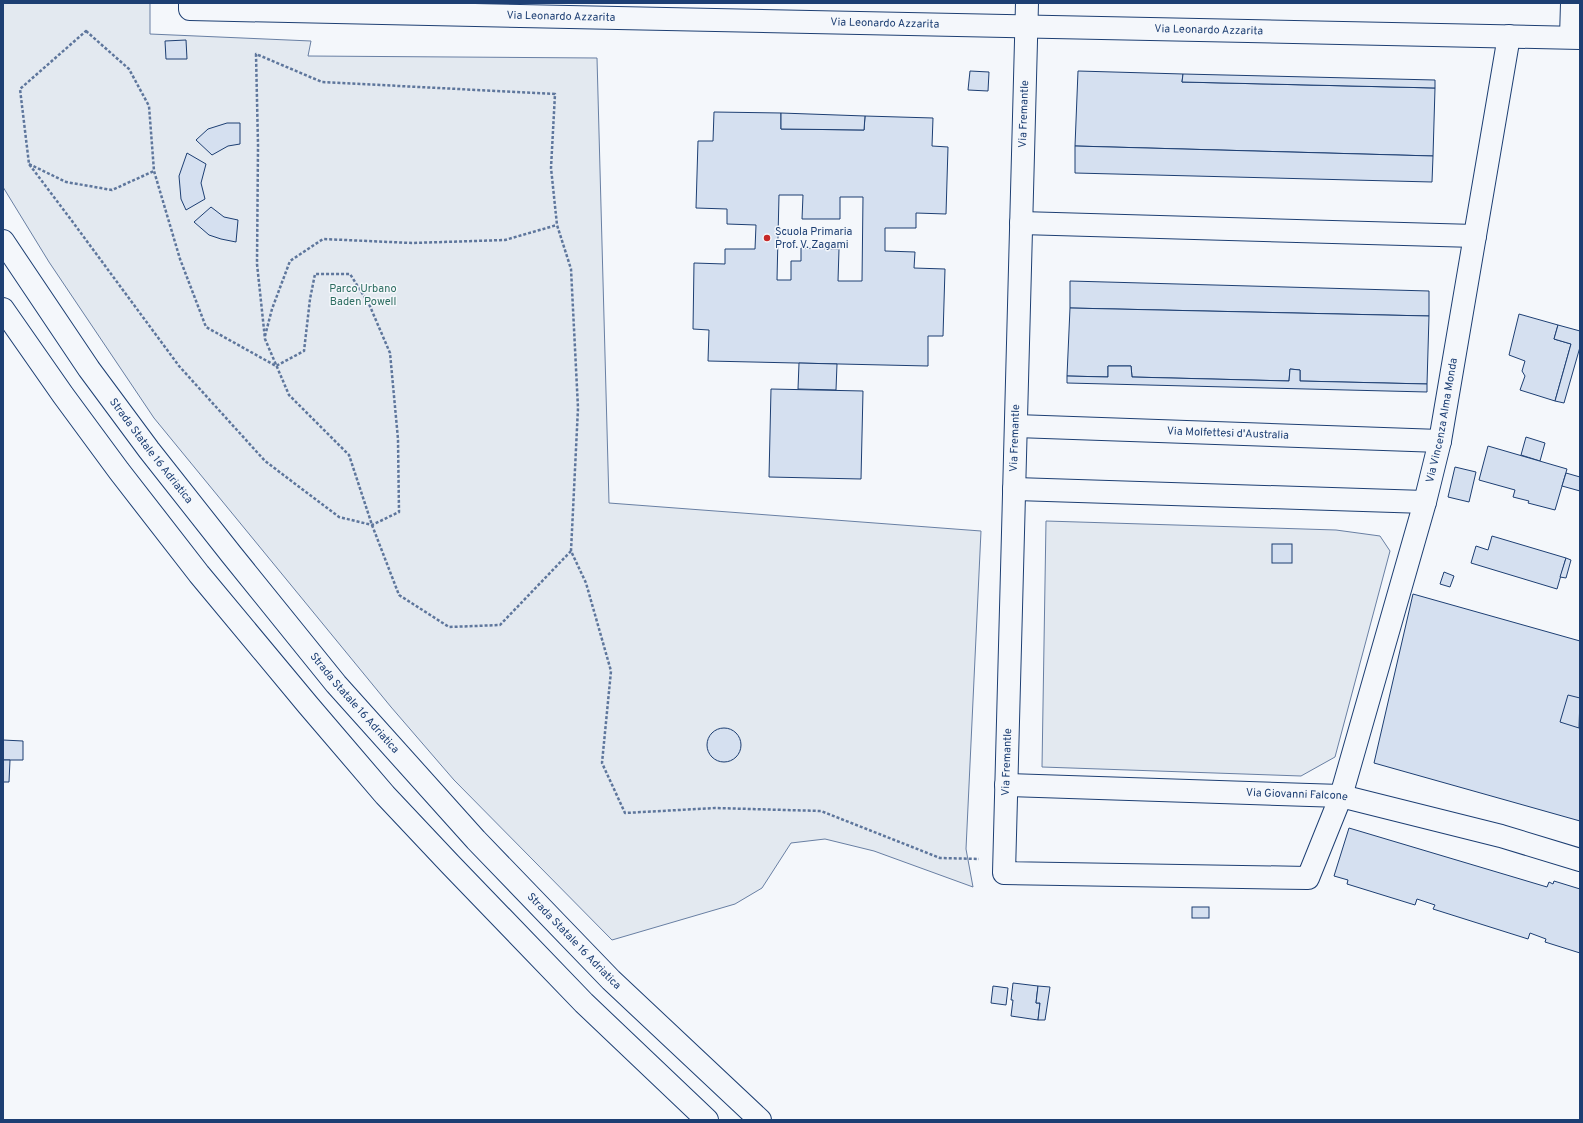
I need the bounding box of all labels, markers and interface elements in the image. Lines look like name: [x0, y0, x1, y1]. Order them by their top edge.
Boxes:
street label: Via Leonardo Azzarita: [506, 9, 616, 25]
street label: Via Leonardo Azzarita: [830, 15, 940, 32]
street label: Via Leonardo Azzarita: [1154, 22, 1264, 38]
street label: Via Fremantle: [1016, 80, 1032, 148]
place label: Scuola Primaria Prof. V. Zagami: [775, 225, 853, 252]
marker: Scuola Primaria Prof. V. Zagami: [762, 233, 772, 243]
park label: Parco Urbano Baden Powell: [329, 282, 397, 309]
street label: Via Vincenza Alma Monda: [1423, 357, 1461, 484]
street label: Strada Statale 16 Adriatica: [106, 396, 196, 507]
street label: Via Fremantle: [1007, 404, 1023, 472]
street label: Via Molfettesi d'Australia: [1167, 424, 1289, 443]
street label: Strada Statale 16 Adriatica: [307, 650, 402, 757]
street label: Via Fremantle: [999, 728, 1015, 796]
street label: Via Giovanni Falcone: [1246, 786, 1349, 804]
street label: Strada Statale 16 Adriatica: [524, 890, 624, 993]

